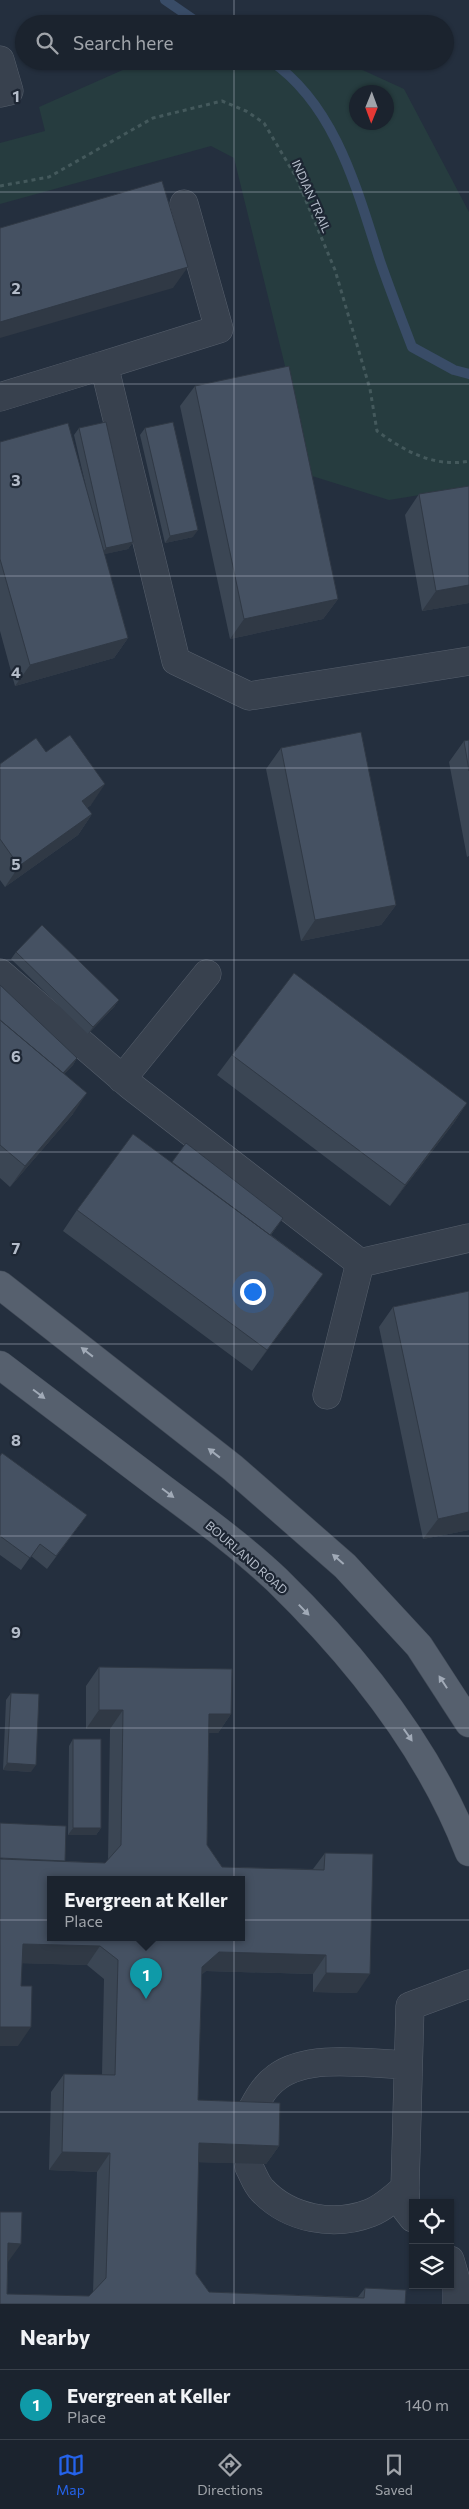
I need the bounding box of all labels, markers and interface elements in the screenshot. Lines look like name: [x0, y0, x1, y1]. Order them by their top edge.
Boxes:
search box: [15, 15, 454, 70]
icon: search: [33, 29, 61, 57]
text: Search here: [73, 31, 173, 54]
north arrow: [349, 85, 394, 130]
text: 1: [12, 86, 20, 105]
street label: INDIAN TRAIL: [290, 157, 334, 235]
text: 2: [11, 278, 21, 297]
text: 3: [11, 470, 21, 489]
text: 4: [11, 662, 21, 681]
text: 5: [11, 854, 21, 873]
text: 6: [11, 1046, 21, 1065]
text: 7: [12, 1238, 21, 1257]
your location: [240, 1279, 266, 1305]
one-way arrow: [80, 1347, 94, 1357]
one-way arrow: [32, 1389, 46, 1399]
text: 8: [11, 1430, 21, 1449]
one-way arrow: [208, 1448, 221, 1459]
one-way arrow: [161, 1487, 174, 1498]
street label: BOURLAND ROAD: [203, 1518, 291, 1597]
one-way arrow: [332, 1553, 344, 1565]
one-way arrow: [298, 1603, 310, 1615]
text: 9: [11, 1622, 21, 1641]
one-way arrow: [438, 1676, 447, 1689]
one-way arrow: [403, 1728, 413, 1741]
popup: [47, 1876, 245, 1941]
text: Evergreen at Keller: [64, 1888, 228, 1911]
text: Place: [64, 1911, 103, 1930]
pin: 1: [130, 1958, 162, 1999]
map controls: [409, 2199, 454, 2289]
button: locate: [409, 2199, 454, 2244]
button: layers: [409, 2244, 454, 2289]
text: Nearby: [20, 2324, 90, 2349]
text: Evergreen at Keller: [67, 2384, 231, 2407]
text: 1: [32, 2395, 40, 2414]
text: 140 m: [405, 2395, 449, 2414]
text: Place: [67, 2407, 106, 2426]
tab: Map: [56, 2451, 85, 2498]
tab: Directions: [197, 2451, 263, 2498]
tab: Saved: [375, 2451, 413, 2498]

